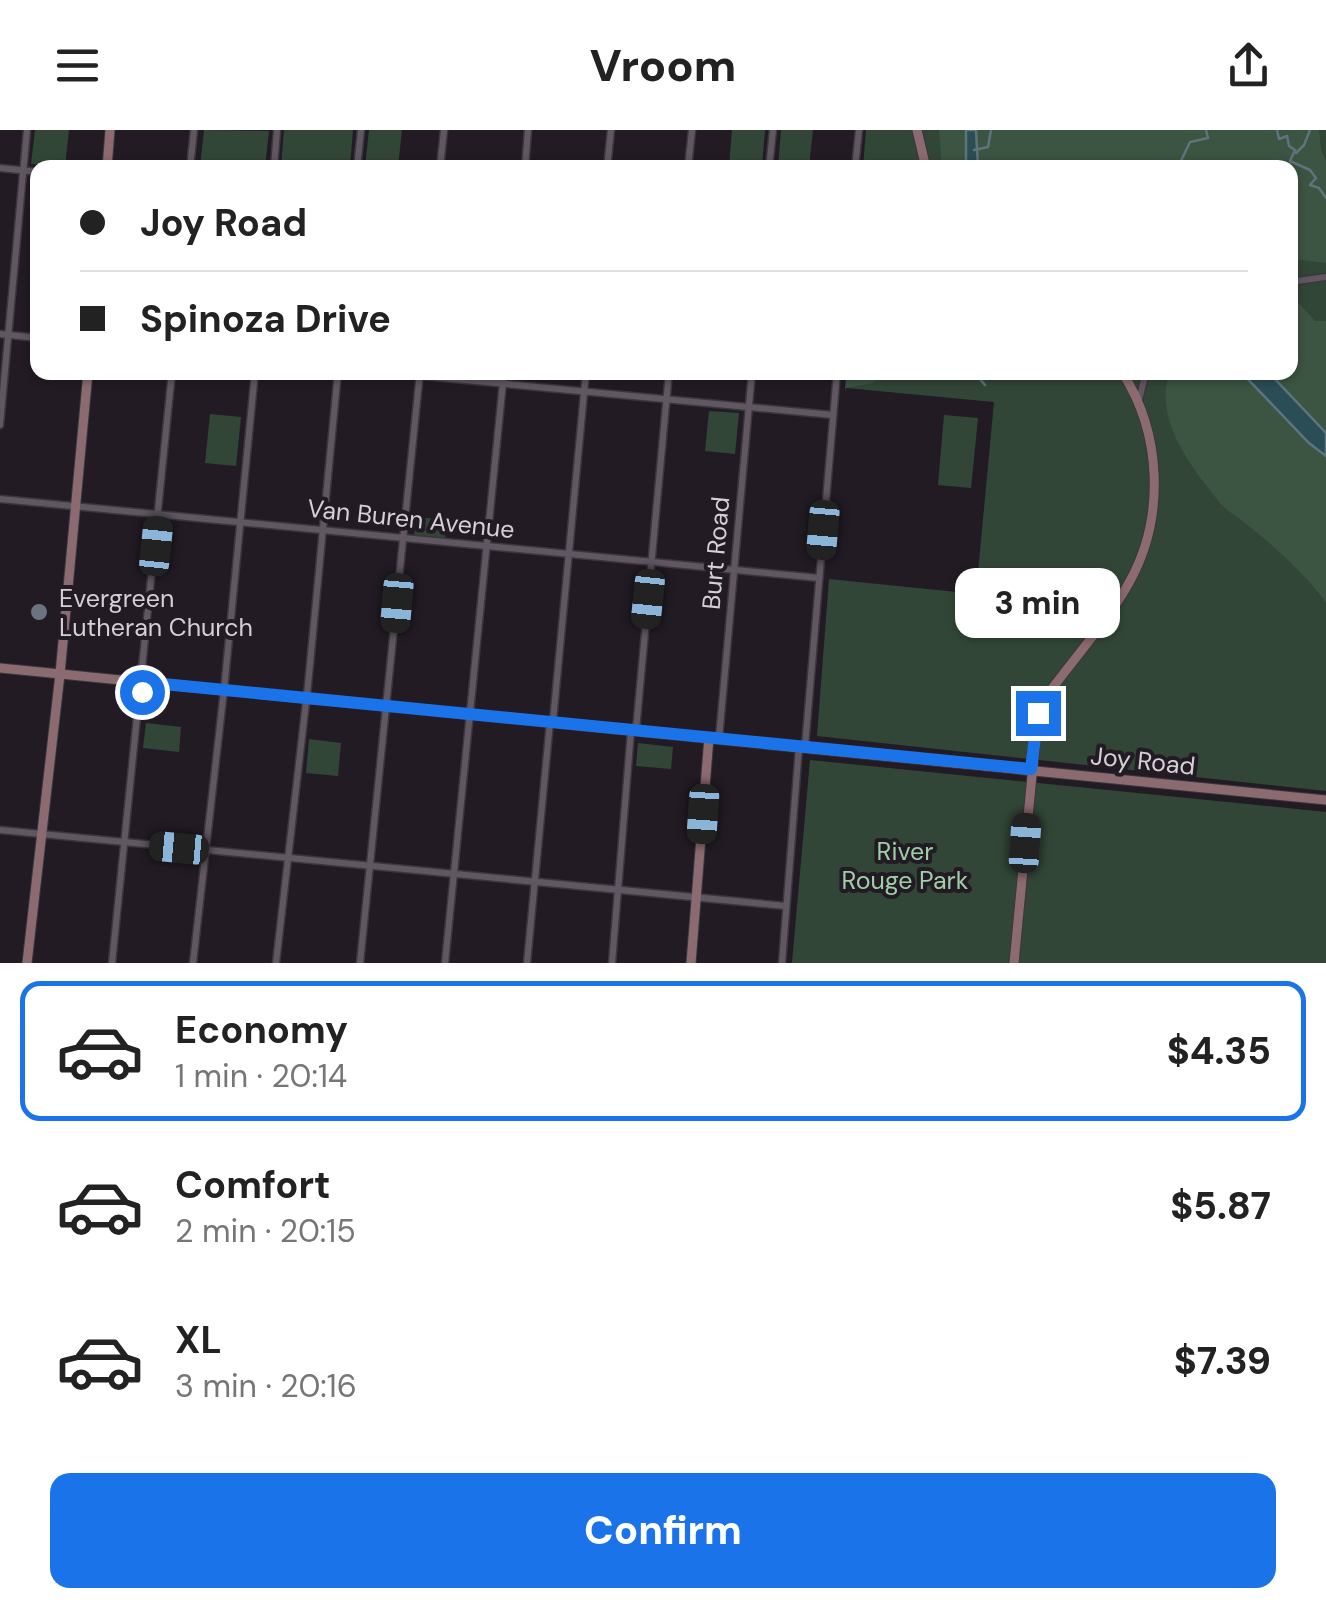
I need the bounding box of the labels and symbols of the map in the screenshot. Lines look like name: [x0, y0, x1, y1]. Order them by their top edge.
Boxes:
street label: Van Buren Avenue: [306, 492, 516, 546]
street label: Burt Road: [695, 495, 737, 611]
car: [805, 499, 841, 561]
car: [138, 515, 174, 577]
car: [630, 568, 666, 630]
callout: 3 min: [956, 568, 1120, 638]
car: [379, 572, 415, 634]
place label: Evergreen Lutheran Church: [59, 582, 253, 644]
marker: Evergreen Lutheran Church: [28, 601, 50, 623]
route start: [120, 670, 165, 715]
route end: [1016, 691, 1061, 736]
street label: Joy Road: [1089, 739, 1197, 783]
car: [686, 783, 720, 845]
car: [1008, 812, 1042, 874]
car: [148, 830, 210, 866]
park label: River Rouge Park: [842, 835, 969, 897]

